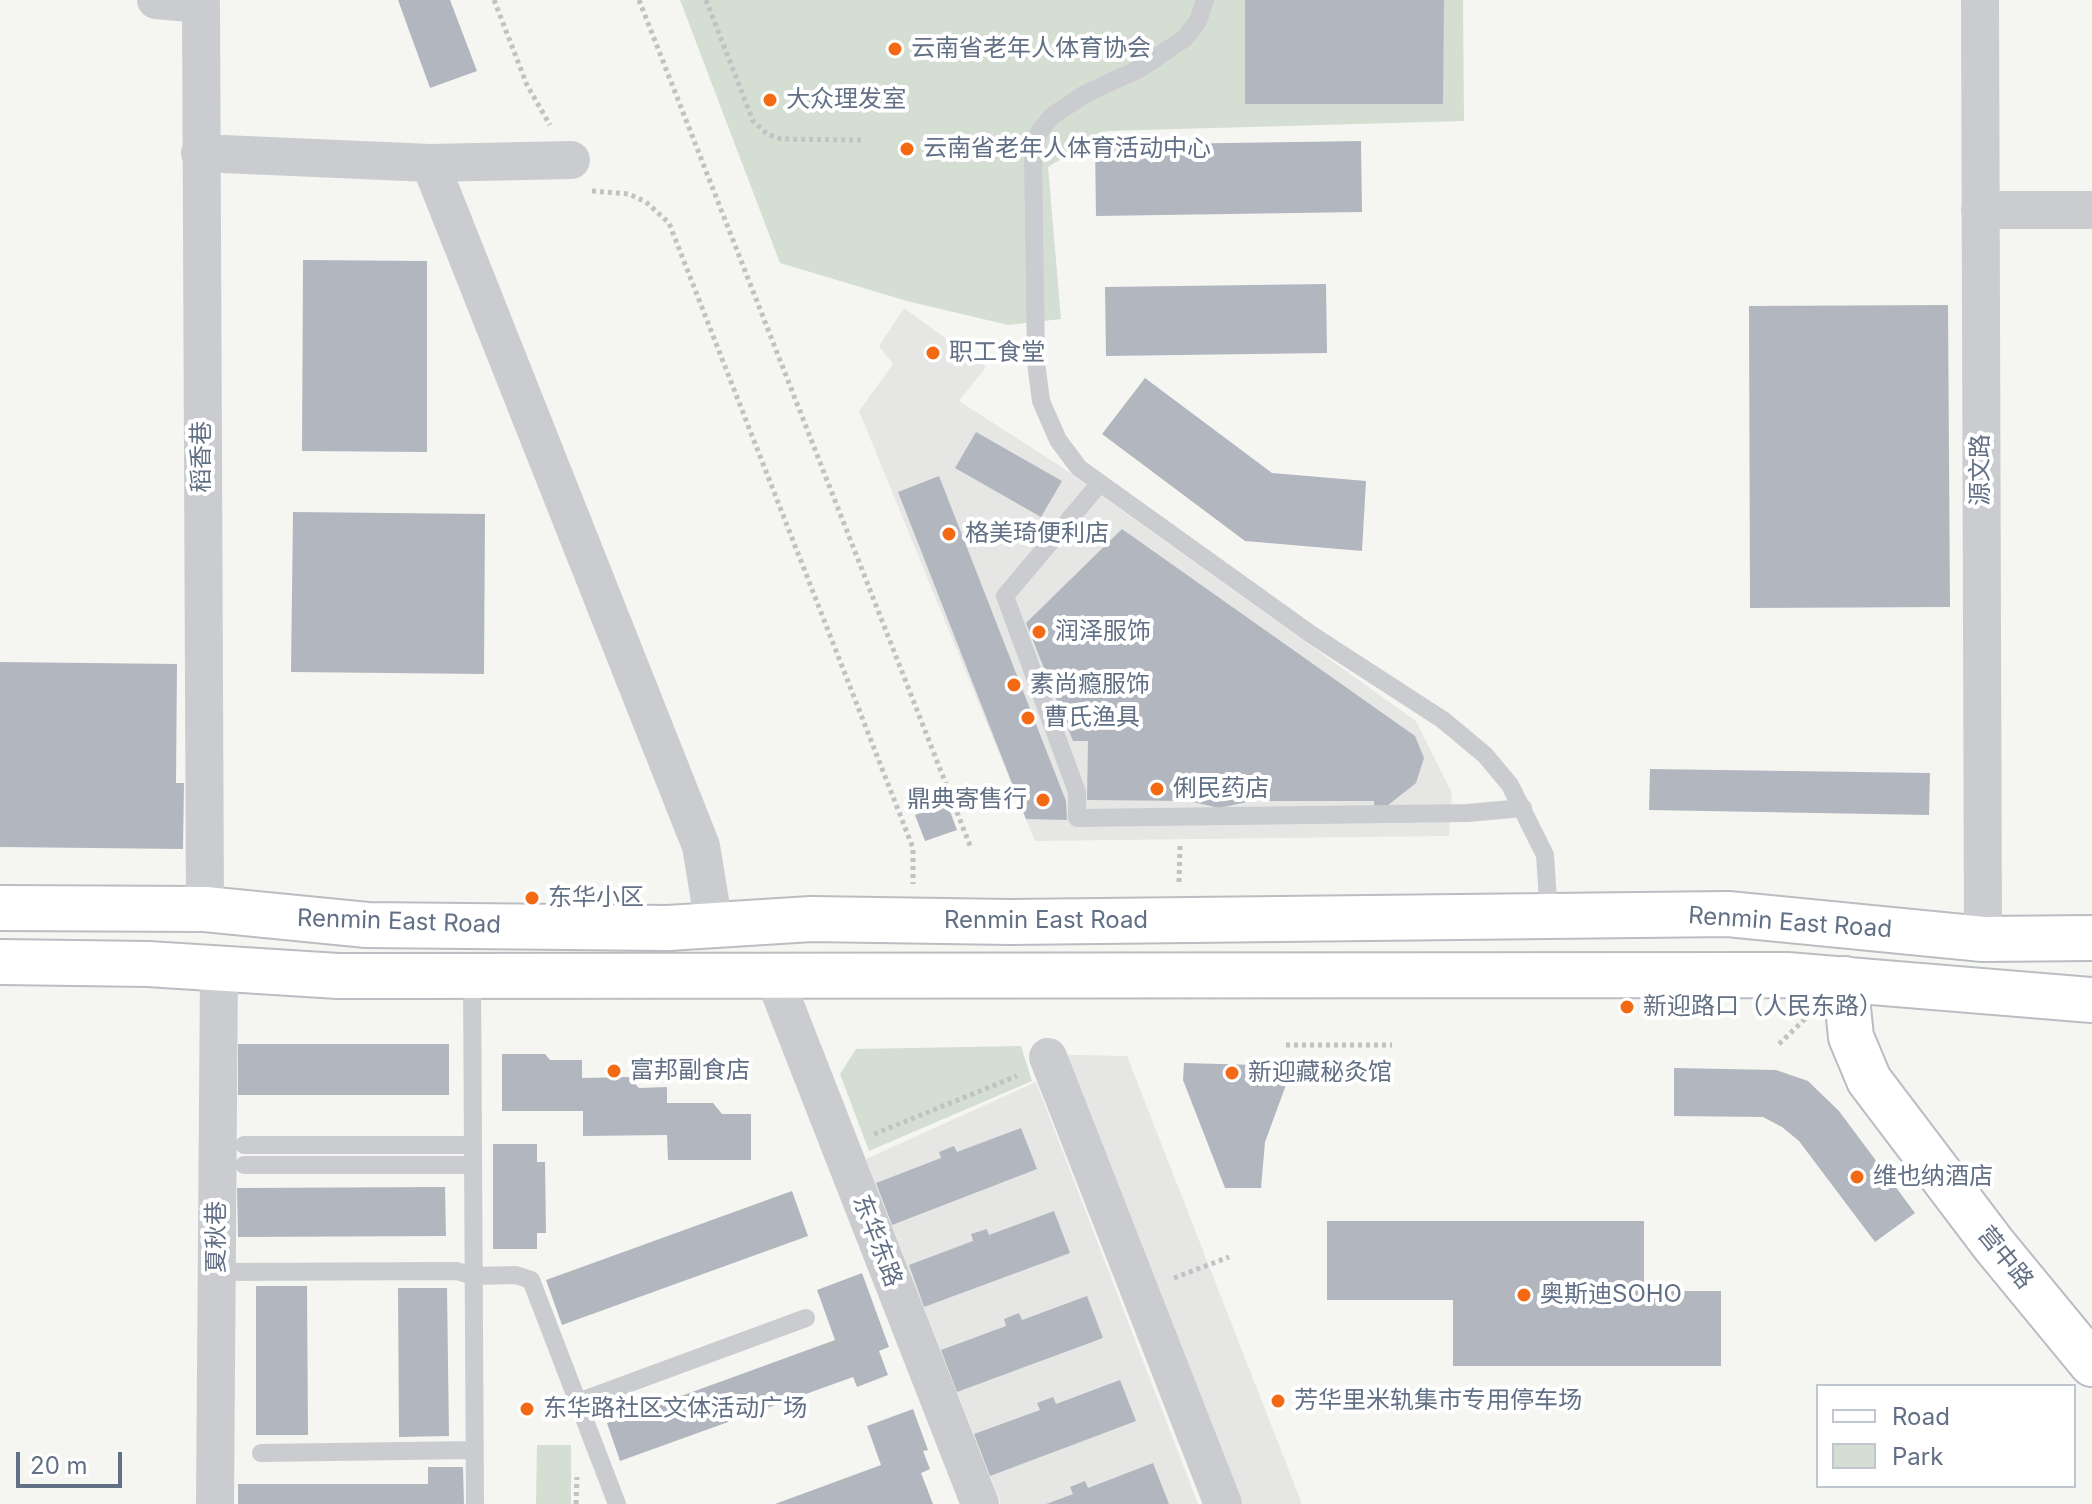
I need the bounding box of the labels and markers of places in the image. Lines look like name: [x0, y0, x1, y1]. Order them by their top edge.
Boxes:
place label: 云南省老年人体育协会: [911, 35, 1151, 63]
marker: 云南省老年人体育协会: [886, 40, 904, 58]
place label: 大众理发室: [786, 86, 906, 114]
marker: 大众理发室: [761, 91, 779, 109]
place label: 云南省老年人体育活动中心: [923, 135, 1211, 163]
marker: 云南省老年人体育活动中心: [898, 140, 916, 158]
place label: 职工食堂: [949, 339, 1045, 367]
marker: 职工食堂: [924, 344, 942, 362]
place label: 格美琦便利店: [965, 520, 1109, 548]
marker: 格美琦便利店: [940, 525, 958, 543]
place label: 润泽服饰: [1055, 618, 1151, 646]
marker: 润泽服饰: [1030, 623, 1048, 641]
place label: 素尚瘾服饰: [1030, 671, 1150, 699]
marker: 素尚瘾服饰: [1005, 676, 1023, 694]
place label: 曹氏渔具: [1044, 704, 1140, 732]
marker: 曹氏渔具: [1019, 709, 1037, 727]
place label: 俐民药店: [1173, 775, 1269, 803]
marker: 俐民药店: [1148, 780, 1166, 798]
place label: 鼎典寄售行: [907, 786, 1027, 814]
marker: 鼎典寄售行: [1034, 791, 1052, 809]
place label: 东华小区: [548, 884, 644, 912]
marker: 东华小区: [523, 889, 541, 907]
place label: 新迎路口（人民东路）: [1643, 993, 1883, 1021]
marker: 新迎路口（人民东路）: [1618, 998, 1636, 1016]
place label: 富邦副食店: [630, 1057, 750, 1085]
place label: 新迎藏秘灸馆: [1248, 1059, 1392, 1087]
marker: 富邦副食店: [605, 1062, 623, 1080]
marker: 新迎藏秘灸馆: [1223, 1064, 1241, 1082]
place label: 维也纳酒店: [1873, 1163, 1993, 1191]
marker: 维也纳酒店: [1848, 1168, 1866, 1186]
place label: 奥斯迪SOHO: [1540, 1281, 1682, 1309]
marker: 奥斯迪SOHO: [1515, 1286, 1533, 1304]
place label: 芳华里米轨集市专用停车场: [1294, 1387, 1582, 1415]
marker: 芳华里米轨集市专用停车场: [1269, 1392, 1287, 1410]
place label: 东华路社区文体活动广场: [543, 1395, 807, 1423]
marker: 东华路社区文体活动广场: [518, 1400, 536, 1418]

